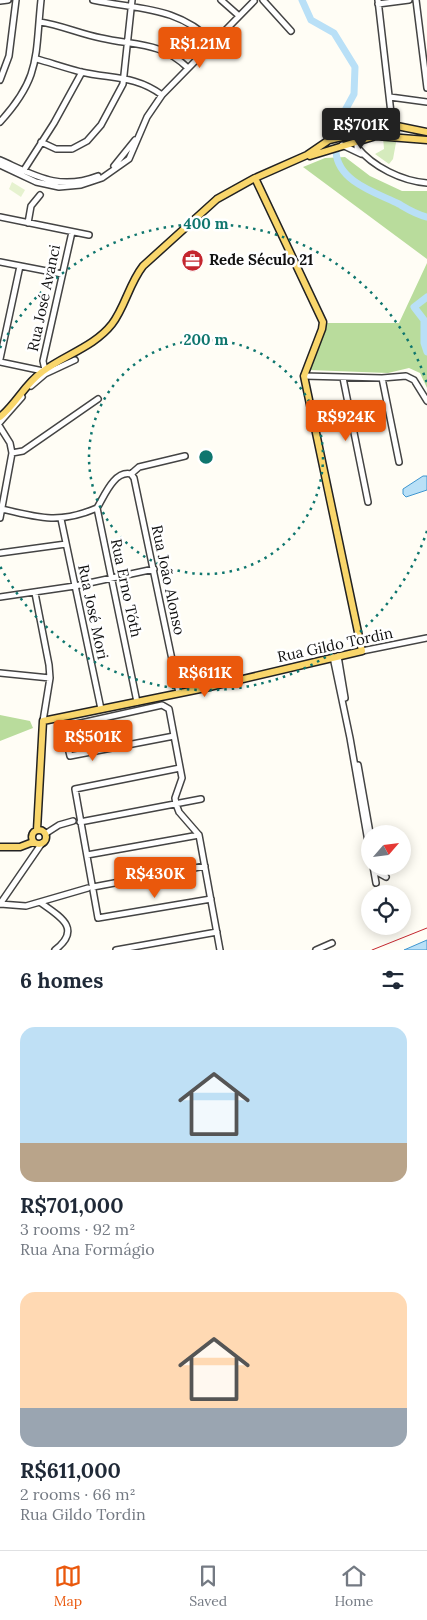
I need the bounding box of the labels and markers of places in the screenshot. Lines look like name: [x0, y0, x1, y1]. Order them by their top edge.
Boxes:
pin: R$1.21M: [154, 27, 246, 69]
pin: R$701K: [320, 108, 402, 150]
office icon: Rede Século 21: [181, 248, 205, 272]
place label: Rede Século 21: [209, 250, 313, 269]
pin: R$924K: [305, 400, 387, 442]
centre of rings: [197, 448, 215, 466]
pin: R$611K: [164, 656, 246, 698]
pin: R$501K: [52, 720, 134, 762]
pin: R$430K: [114, 856, 196, 899]

